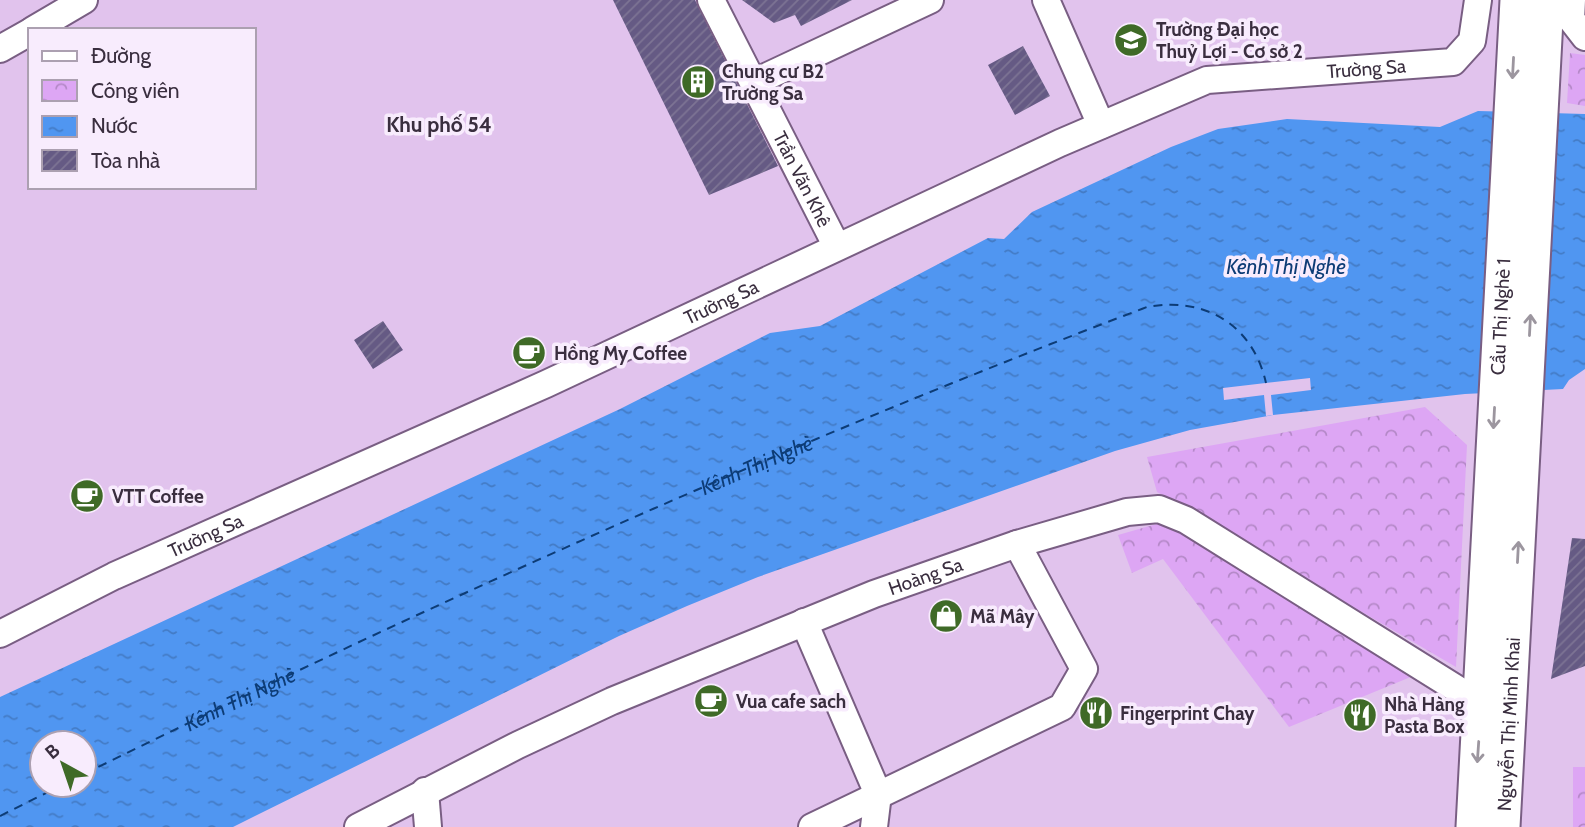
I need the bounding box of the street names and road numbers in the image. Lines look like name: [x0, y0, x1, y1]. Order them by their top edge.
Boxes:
street label: Trường Sa: [1326, 54, 1407, 83]
street label: Trần Văn Khê: [768, 127, 836, 231]
street label: Cầu Thị Nghè 1: [1486, 258, 1515, 376]
street label: Trường Sa: [680, 275, 762, 329]
street label: Trường Sa: [164, 509, 246, 562]
street label: Hoàng Sa: [885, 552, 966, 600]
street label: Nguyễn Thị Minh Khai: [1492, 637, 1525, 812]

